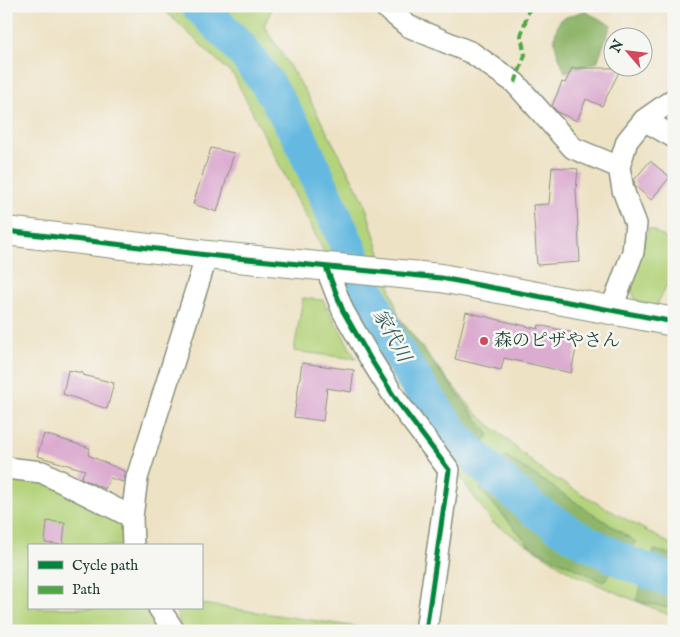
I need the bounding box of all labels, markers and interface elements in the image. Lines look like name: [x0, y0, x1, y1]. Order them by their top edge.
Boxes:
north arrow: [602, 28, 652, 78]
text: N: [606, 37, 628, 57]
water label: 家代川: [367, 305, 416, 368]
place label: 森のピザやさん: [494, 330, 620, 353]
marker: 森のピザやさん: [478, 335, 490, 347]
legend: [28, 544, 202, 610]
text: Cycle path: [72, 556, 138, 575]
text: Path: [72, 580, 100, 599]

